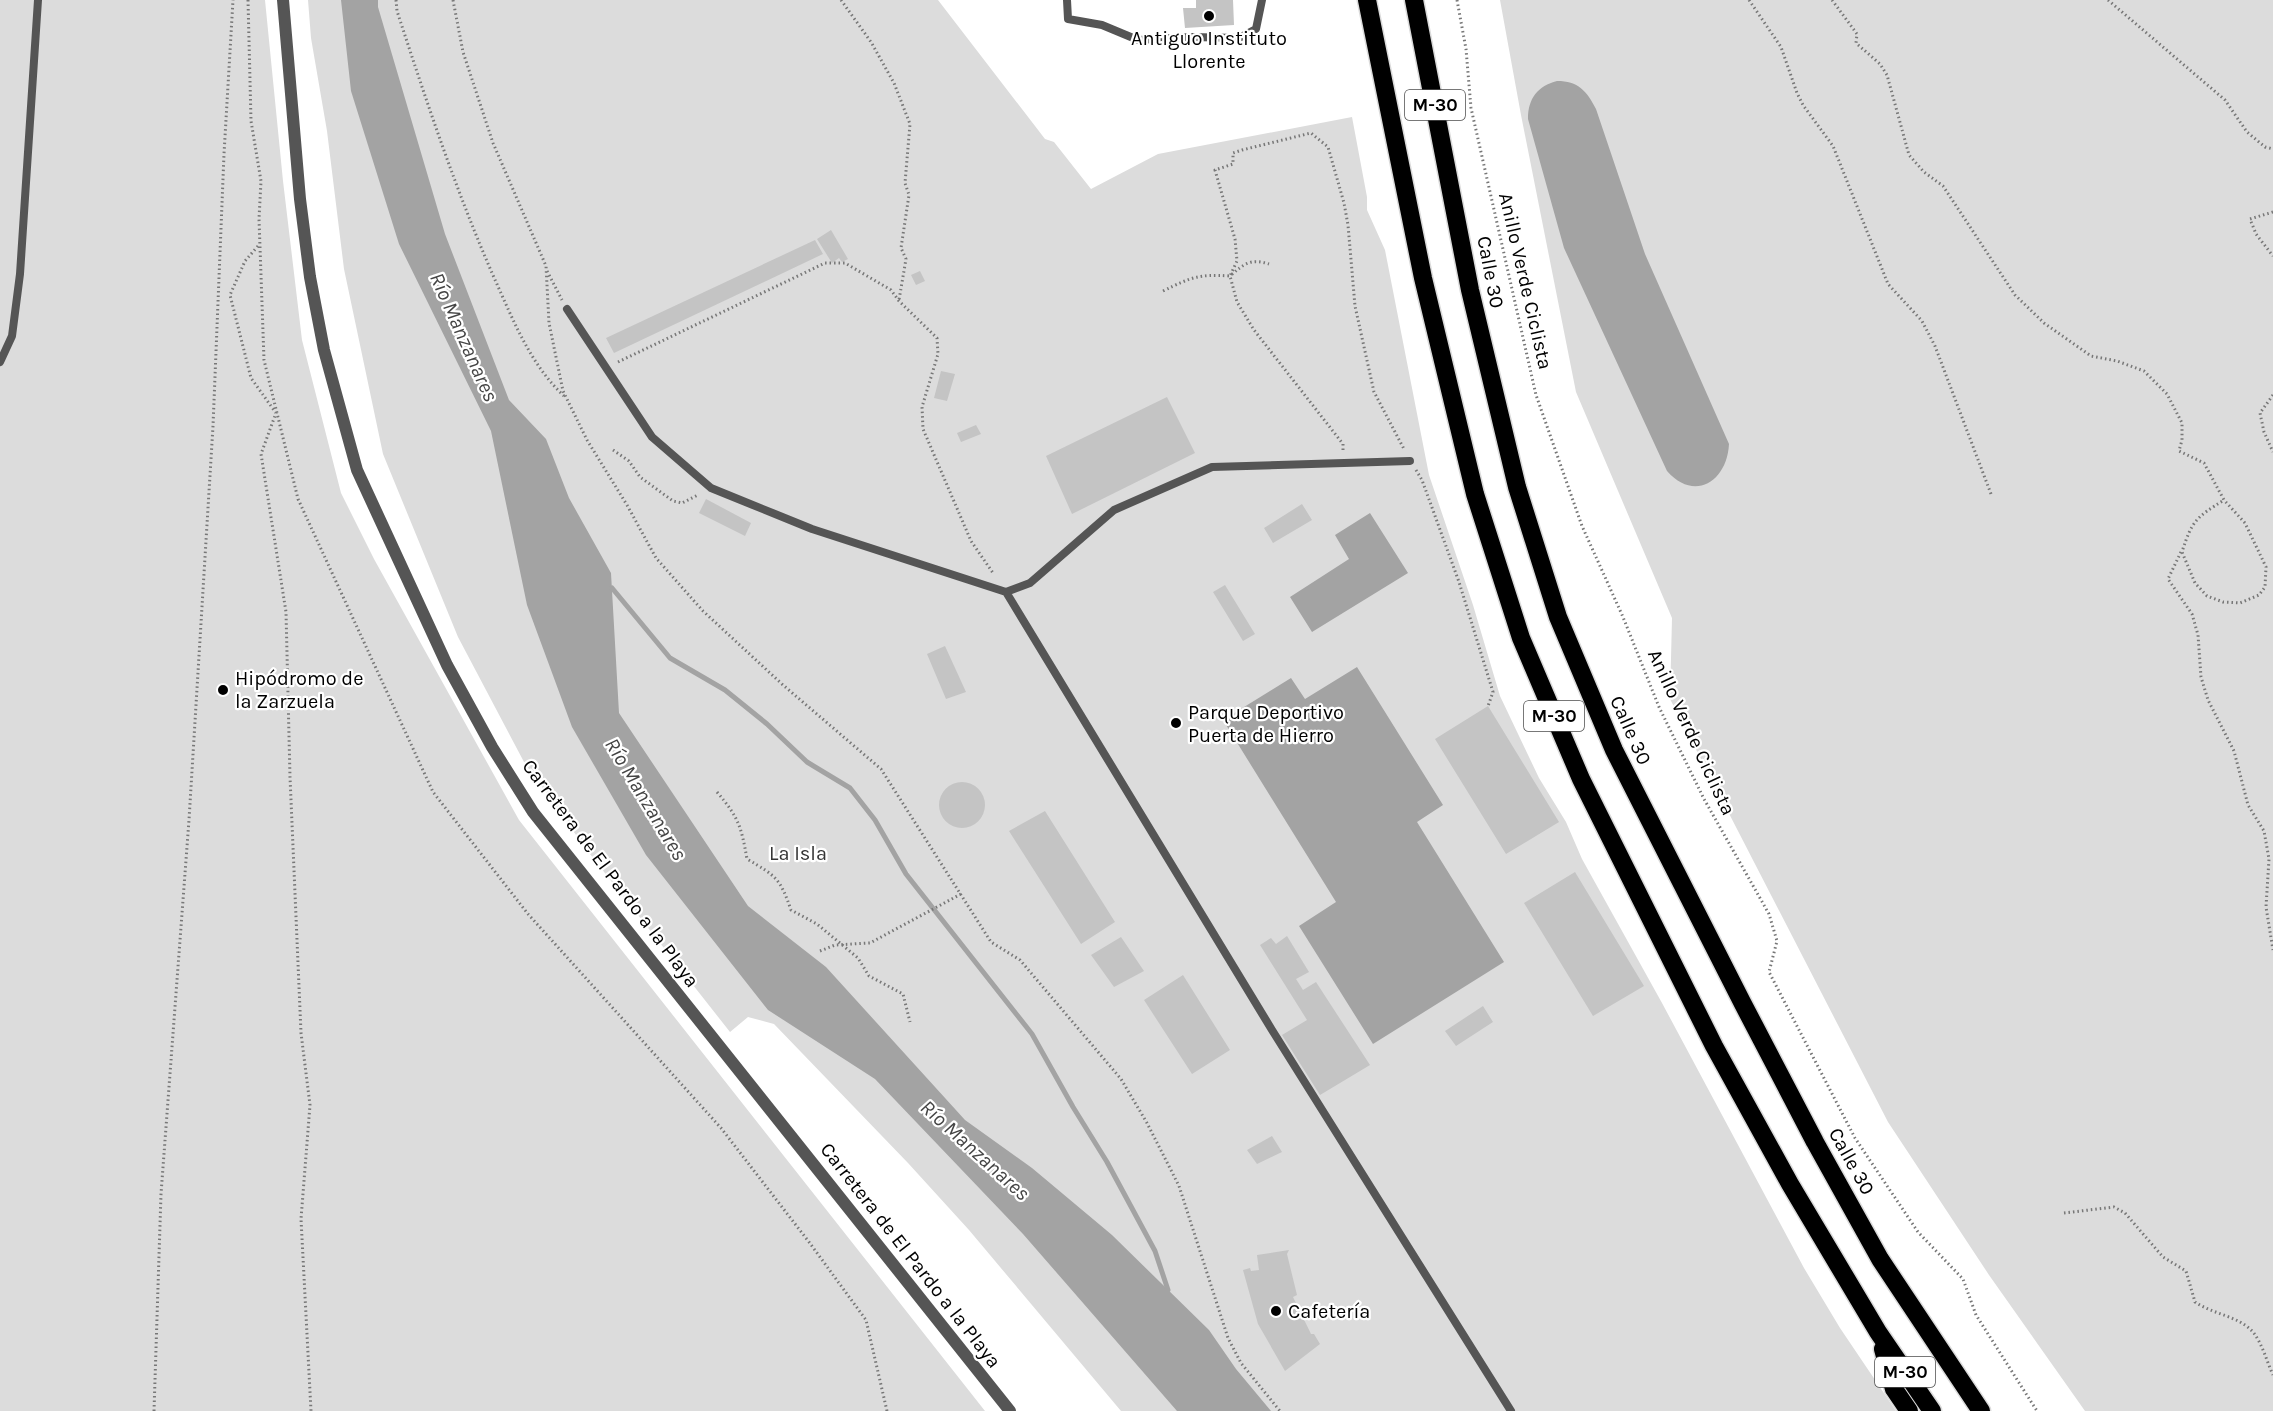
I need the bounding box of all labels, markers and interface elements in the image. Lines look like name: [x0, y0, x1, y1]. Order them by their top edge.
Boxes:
marker: Antiguo Instituto Llorente: [1202, 9, 1216, 23]
place label: Antiguo Instituto Llorente: [1131, 27, 1287, 73]
road number: M-30: [1405, 90, 1465, 120]
street label: Anillo Verde Ciclista: [1494, 191, 1557, 372]
street label: Calle 30: [1472, 234, 1509, 310]
water label: Río Manzanares: [425, 269, 503, 405]
street label: Anillo Verde Ciclista: [1643, 646, 1740, 819]
place label: Hipódromo de la Zarzuela: [235, 667, 363, 713]
marker: Hipódromo de la Zarzuela: [216, 683, 230, 697]
street label: Calle 30: [1605, 692, 1656, 768]
place label: Parque Deportivo Puerta de Hierro: [1188, 701, 1344, 747]
road number: M-30: [1524, 701, 1584, 731]
marker: Parque Deportivo Puerta de Hierro: [1169, 716, 1183, 730]
water label: Río Manzanares: [600, 733, 692, 865]
street label: Carretera de El Pardo a la Playa: [517, 755, 704, 992]
park label: La Isla: [769, 842, 827, 865]
water label: Río Manzanares: [916, 1095, 1035, 1205]
street label: Calle 30: [1824, 1124, 1879, 1199]
street label: Carretera de El Pardo a la Playa: [816, 1138, 1006, 1372]
place label: Cafetería: [1288, 1300, 1370, 1323]
marker: Cafetería: [1269, 1304, 1283, 1318]
road number: M-30: [1875, 1357, 1935, 1387]

